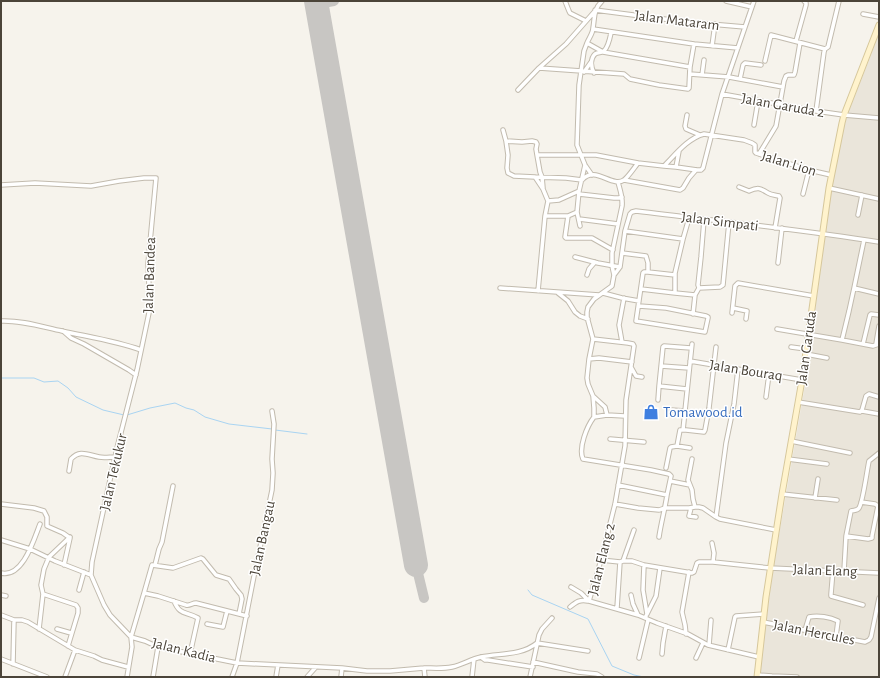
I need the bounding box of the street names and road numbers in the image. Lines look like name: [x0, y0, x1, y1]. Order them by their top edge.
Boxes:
street label: Jalan Mataram: [634, 8, 720, 33]
street label: Jalan Garuda 2: [740, 91, 826, 120]
street label: Jalan Lion: [759, 148, 818, 179]
street label: Jalan Simpati: [680, 209, 759, 234]
street label: Jalan Bandea: [141, 237, 158, 313]
street label: Jalan Garuda: [794, 310, 819, 386]
street label: Jalan Bouraq: [708, 357, 784, 384]
street label: Jalan Tekukur: [97, 432, 130, 512]
street label: Jalan Bangau: [247, 499, 278, 577]
street label: Jalan Elang 2: [585, 521, 618, 597]
street label: Jalan Elang: [792, 562, 858, 579]
street label: Jalan Hercules: [772, 617, 856, 648]
street label: Jalan Kadia: [150, 635, 217, 666]

